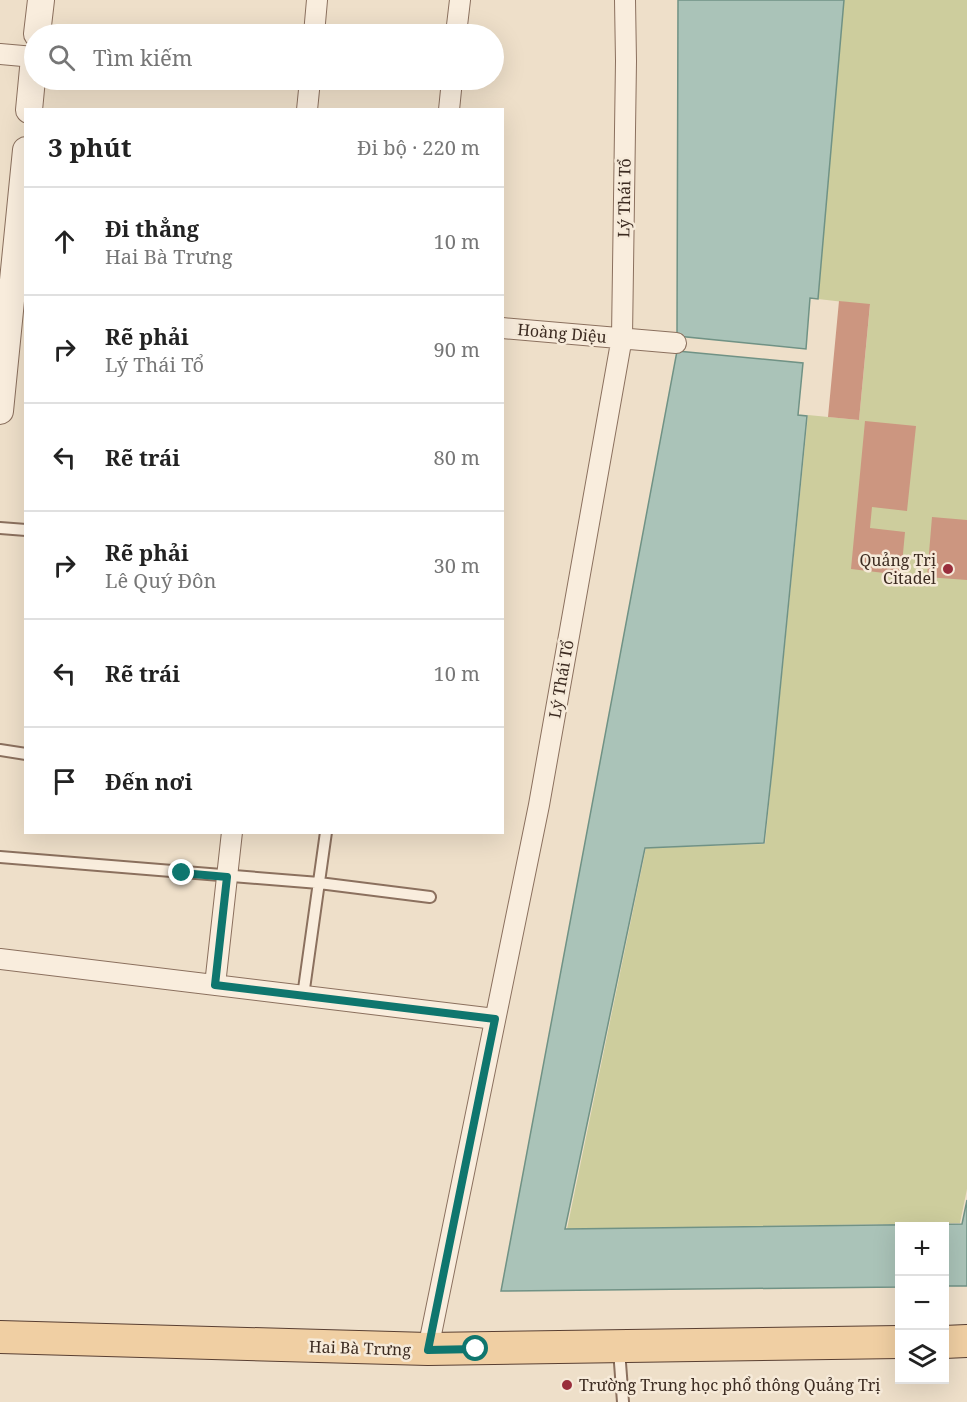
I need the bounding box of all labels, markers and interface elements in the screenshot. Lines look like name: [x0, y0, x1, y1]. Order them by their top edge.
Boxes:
search box: [24, 24, 504, 90]
icon: search: [45, 41, 78, 74]
text: Tìm kiếm: [93, 42, 193, 72]
text: 3 phút: [48, 129, 131, 165]
text: Đi bộ · 220 m: [357, 134, 480, 161]
street label: Lý Thái Tổ: [612, 158, 636, 238]
text: Đi thẳng: [105, 213, 199, 243]
icon: ahead: [48, 225, 81, 258]
text: 10 m: [434, 228, 480, 255]
text: Hai Bà Trưng: [105, 243, 233, 270]
street label: Hoàng Diệu: [516, 318, 608, 348]
text: Rẽ phải: [105, 321, 189, 351]
icon: right: [48, 333, 81, 366]
text: 90 m: [434, 336, 480, 363]
text: Lý Thái Tổ: [105, 351, 204, 378]
icon: left: [48, 441, 81, 474]
text: Rẽ trái: [105, 442, 180, 472]
text: 80 m: [434, 444, 480, 471]
text: Rẽ phải: [105, 537, 189, 567]
icon: right: [48, 549, 81, 582]
place label: Quảng Trị Citadel: [859, 549, 936, 589]
text: 30 m: [434, 552, 480, 579]
marker: Quảng Trị Citadel: [941, 562, 955, 576]
text: Lê Quý Đôn: [105, 567, 216, 594]
street label: Lý Thái Tổ: [543, 638, 579, 720]
icon: left: [48, 657, 81, 690]
text: Rẽ trái: [105, 658, 180, 688]
text: 10 m: [434, 660, 480, 687]
icon: arrive: [48, 765, 81, 798]
text: Đến nơi: [105, 766, 192, 796]
route end: [168, 859, 194, 885]
map controls: [895, 1222, 949, 1384]
button: +: [895, 1222, 949, 1276]
button: −: [895, 1276, 949, 1330]
button: layers: [895, 1330, 949, 1384]
street label: Hai Bà Trưng: [309, 1335, 412, 1361]
route start: [462, 1335, 488, 1361]
place label: Trường Trung học phổ thông Quảng Trị: [579, 1374, 880, 1396]
marker: Trường Trung học phổ thông Quảng Trị: [560, 1378, 574, 1392]

